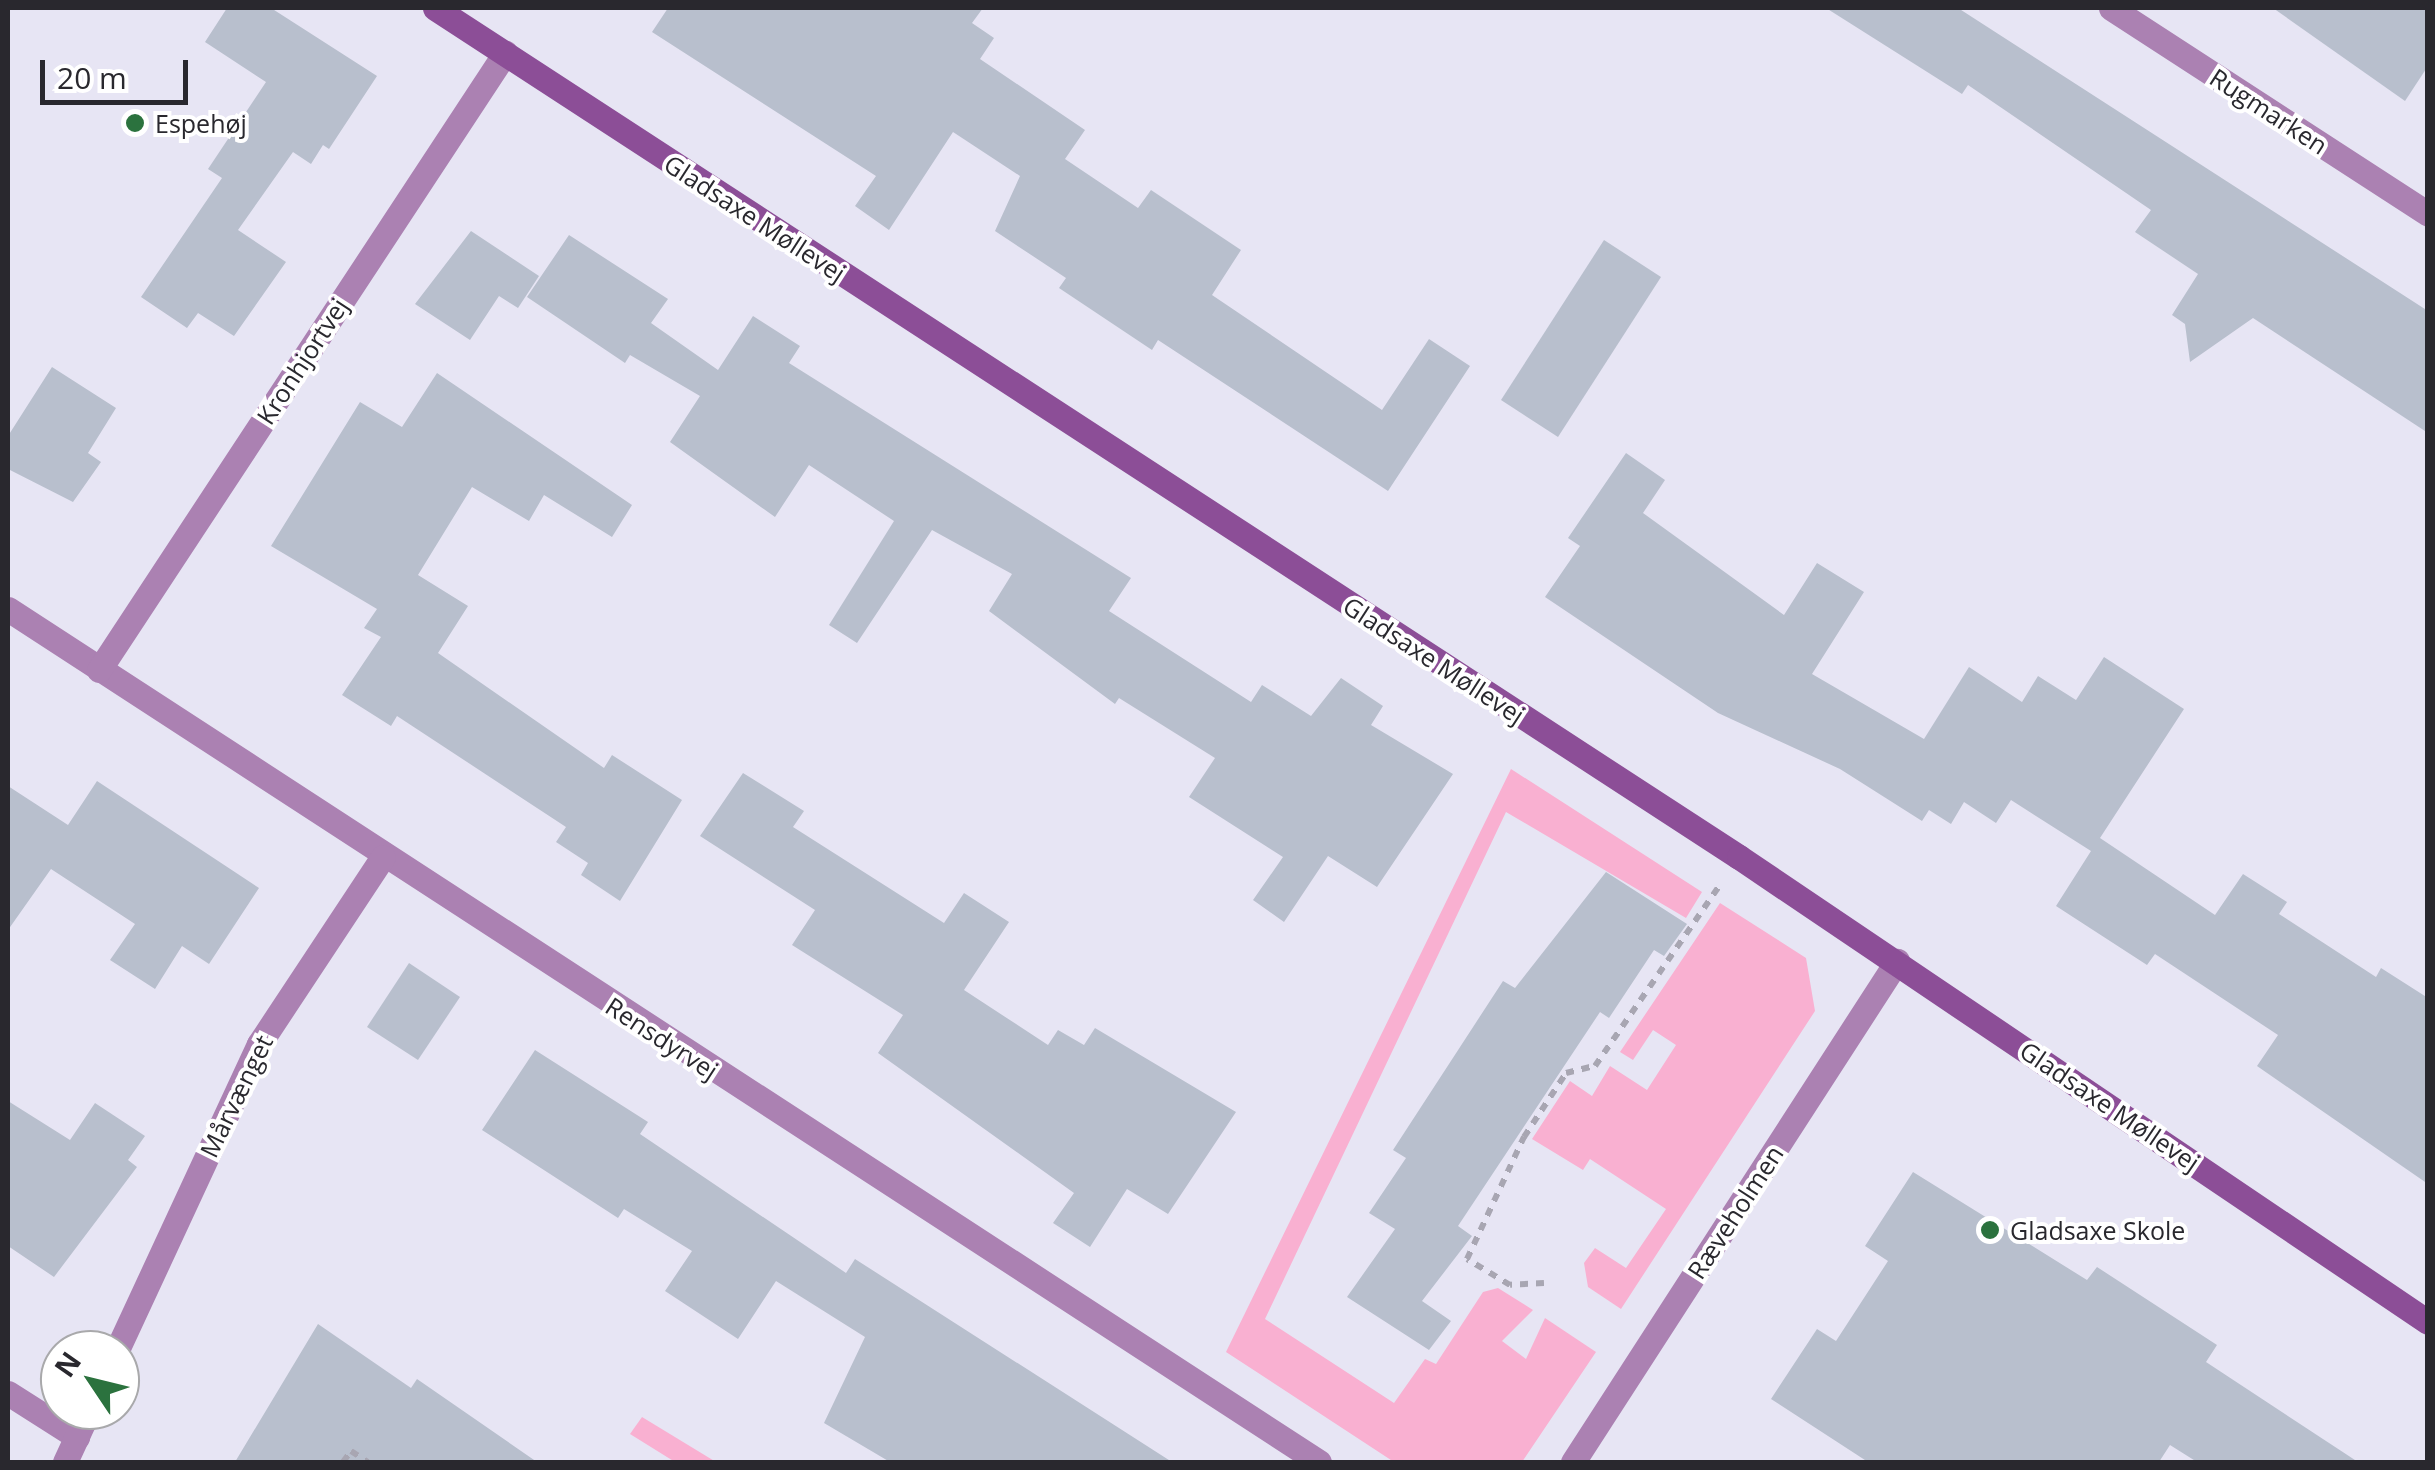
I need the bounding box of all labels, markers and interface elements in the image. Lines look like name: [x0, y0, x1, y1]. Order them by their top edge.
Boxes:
scale bar: [45, 40, 192, 102]
text: 20 m: [57, 57, 127, 98]
street label: Rugmarken: [2205, 62, 2333, 160]
place label: Espehøj: [155, 108, 247, 138]
marker: Espehøj: [124, 112, 146, 134]
street label: Gladsaxe Møllevej: [659, 148, 851, 288]
street label: Kronhjortvej: [250, 292, 354, 430]
street label: Gladsaxe Møllevej: [1338, 590, 1530, 730]
street label: Rensdyrvej: [600, 991, 724, 1085]
street label: Mårvænget: [193, 1030, 279, 1162]
street label: Gladsaxe Møllevej: [2015, 1035, 2205, 1177]
street label: Ræveholmen: [1681, 1140, 1789, 1284]
place label: Gladsaxe Skole: [2010, 1215, 2185, 1245]
marker: Gladsaxe Skole: [1979, 1219, 2001, 1241]
north arrow: [40, 1330, 140, 1430]
text: N: [45, 1344, 89, 1384]

